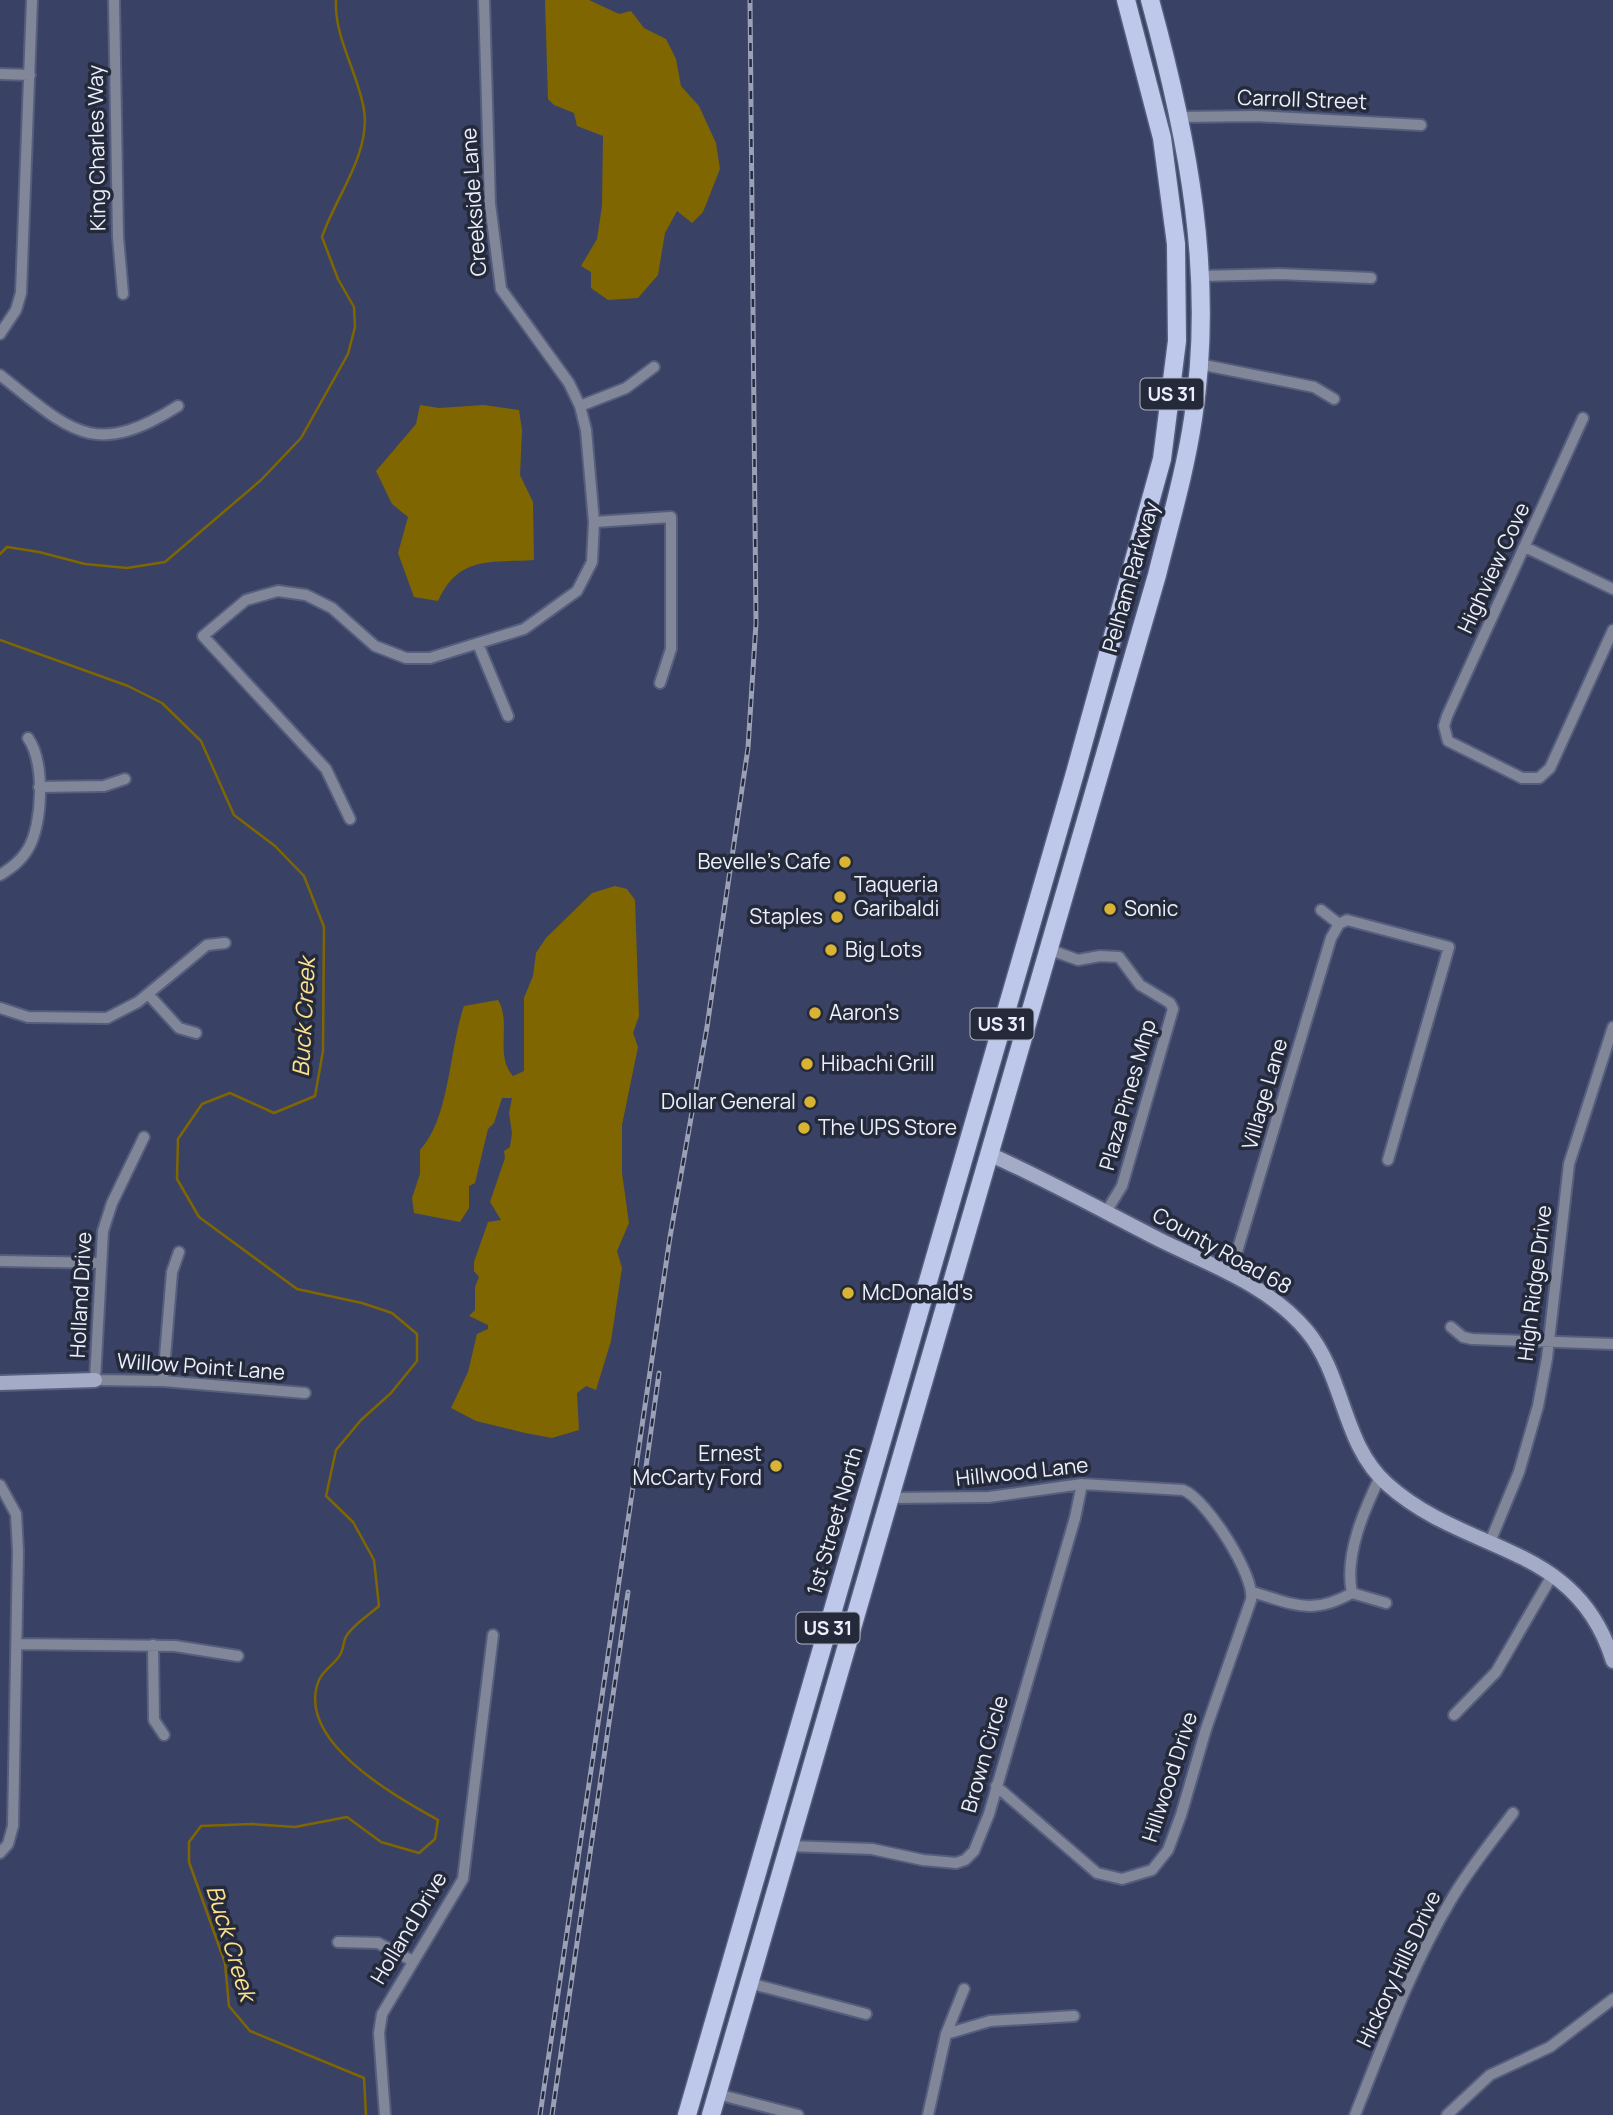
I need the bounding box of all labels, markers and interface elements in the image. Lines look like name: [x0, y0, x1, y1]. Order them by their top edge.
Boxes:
street label: King Charles Way: [81, 65, 111, 231]
street label: Carroll Street: [1237, 83, 1367, 115]
street label: Creekside Lane: [454, 127, 492, 277]
road number: US 31: [1140, 378, 1204, 410]
street label: Pelham Parkway: [1095, 498, 1165, 655]
street label: Highview Cove: [1451, 498, 1536, 638]
place label: Bevelle's Cafe: [697, 847, 831, 875]
marker: Bevelle's Cafe: [837, 854, 853, 870]
place label: Taqueria Garibaldi: [854, 870, 939, 922]
marker: Taqueria Garibaldi: [832, 889, 848, 905]
place label: Sonic: [1124, 894, 1178, 922]
marker: Sonic: [1102, 901, 1118, 917]
place label: Staples: [749, 902, 823, 930]
marker: Staples: [829, 909, 845, 925]
place label: Big Lots: [845, 935, 922, 963]
marker: Big Lots: [823, 942, 839, 958]
water label: Buck Creek: [284, 953, 322, 1077]
place label: Aaron's: [829, 998, 899, 1026]
marker: Aaron's: [807, 1005, 823, 1021]
road number: US 31: [970, 1008, 1034, 1040]
street label: Plaza Pines Mhp: [1092, 1016, 1162, 1173]
street label: Village Lane: [1235, 1035, 1293, 1153]
place label: Hibachi Grill: [821, 1049, 935, 1077]
marker: Hibachi Grill: [799, 1056, 815, 1072]
place label: Dollar General: [661, 1087, 796, 1115]
marker: Dollar General: [802, 1094, 818, 1110]
place label: The UPS Store: [818, 1113, 957, 1141]
marker: The UPS Store: [796, 1120, 812, 1136]
street label: County Road 68: [1148, 1200, 1297, 1300]
street label: High Ridge Drive: [1511, 1203, 1557, 1362]
street label: Holland Drive: [63, 1231, 97, 1359]
place label: McDonald's: [862, 1278, 973, 1306]
marker: McDonald's: [840, 1285, 856, 1301]
street label: Willow Point Lane: [116, 1346, 286, 1386]
place label: Ernest McCarty Ford: [633, 1439, 762, 1491]
street label: 1st Street North: [800, 1443, 869, 1598]
street label: Hillwood Lane: [954, 1450, 1090, 1492]
marker: Ernest McCarty Ford: [768, 1458, 784, 1474]
road number: US 31: [796, 1612, 860, 1644]
street label: Brown Circle: [954, 1692, 1014, 1816]
street label: Hillwood Drive: [1135, 1708, 1203, 1845]
street label: Holland Drive: [364, 1866, 453, 1989]
water label: Buck Creek: [199, 1881, 266, 2008]
street label: Hickory Hills Drive: [1350, 1886, 1447, 2051]

